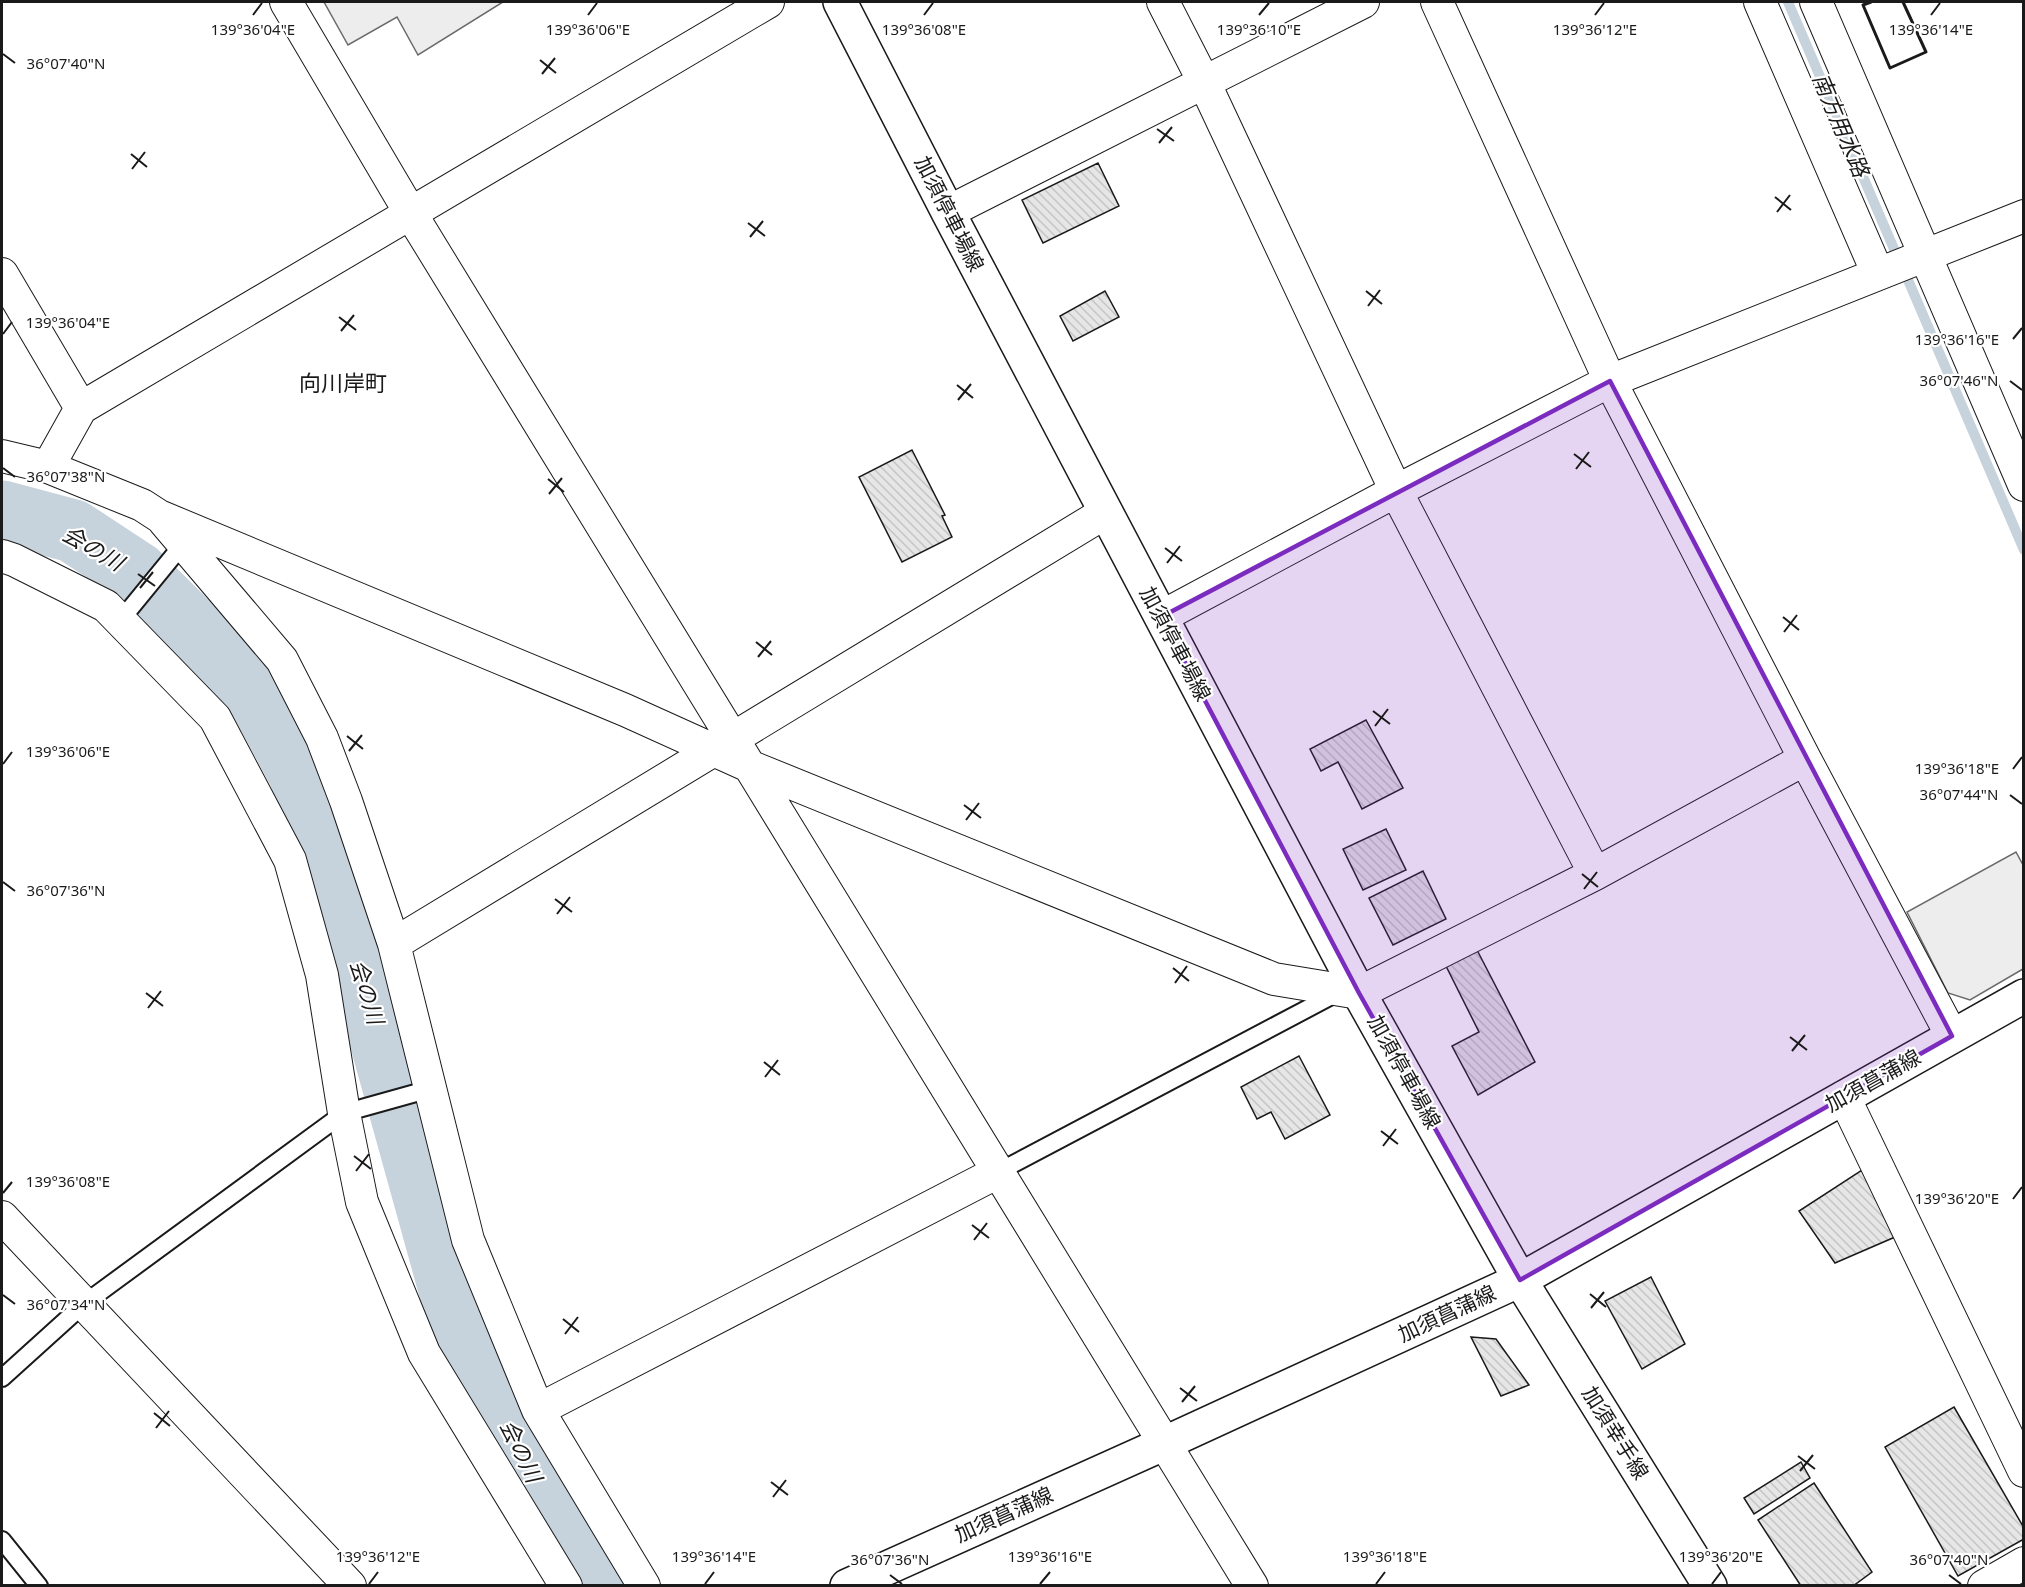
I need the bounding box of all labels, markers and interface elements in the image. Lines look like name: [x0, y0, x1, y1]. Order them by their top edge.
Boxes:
text: 139°36'04"E: [211, 19, 295, 39]
text: 139°36'06"E: [546, 19, 630, 39]
text: 139°36'08"E: [882, 19, 966, 39]
text: 139°36'10"E: [1217, 19, 1301, 39]
text: 139°36'12"E: [1553, 19, 1637, 39]
text: 139°36'14"E: [1889, 19, 1973, 39]
text: 36°07'40"N: [27, 53, 105, 73]
water label: 南方用水路: [1807, 68, 1878, 183]
street label: 加須停車場線: [909, 151, 991, 276]
text: 139°36'04"E: [26, 312, 110, 332]
text: 139°36'16"E: [1915, 329, 1999, 349]
district label: 向川岸町: [299, 367, 387, 397]
text: 36°07'46"N: [1920, 370, 1998, 390]
text: 36°07'38"N: [27, 466, 105, 486]
water label: 会の川: [57, 518, 131, 578]
street label: 加須停車場線: [1134, 581, 1218, 706]
text: 139°36'06"E: [26, 741, 110, 761]
text: 139°36'18"E: [1915, 758, 1999, 778]
text: 36°07'44"N: [1920, 784, 1998, 804]
text: 36°07'36"N: [27, 880, 105, 900]
water label: 会の川: [344, 956, 393, 1030]
street label: 加須停車場線: [1362, 1010, 1448, 1133]
street label: 加須菖蒲線: [1820, 1042, 1925, 1118]
text: 139°36'08"E: [26, 1171, 110, 1191]
text: 139°36'20"E: [1915, 1188, 1999, 1208]
street label: 加須菖蒲線: [1393, 1278, 1500, 1348]
text: 36°07'34"N: [27, 1294, 105, 1314]
street label: 加須幸手線: [1576, 1381, 1656, 1484]
water label: 会の川: [494, 1414, 551, 1489]
street label: 加須菖蒲線: [950, 1480, 1057, 1548]
text: 139°36'12"E: [336, 1546, 420, 1566]
text: 139°36'14"E: [672, 1546, 756, 1566]
text: 139°36'16"E: [1008, 1546, 1092, 1566]
text: 139°36'18"E: [1343, 1546, 1427, 1566]
text: 139°36'20"E: [1679, 1546, 1763, 1566]
text: 36°07'36"N: [851, 1549, 929, 1569]
text: 36°07'40"N: [1910, 1549, 1988, 1569]

